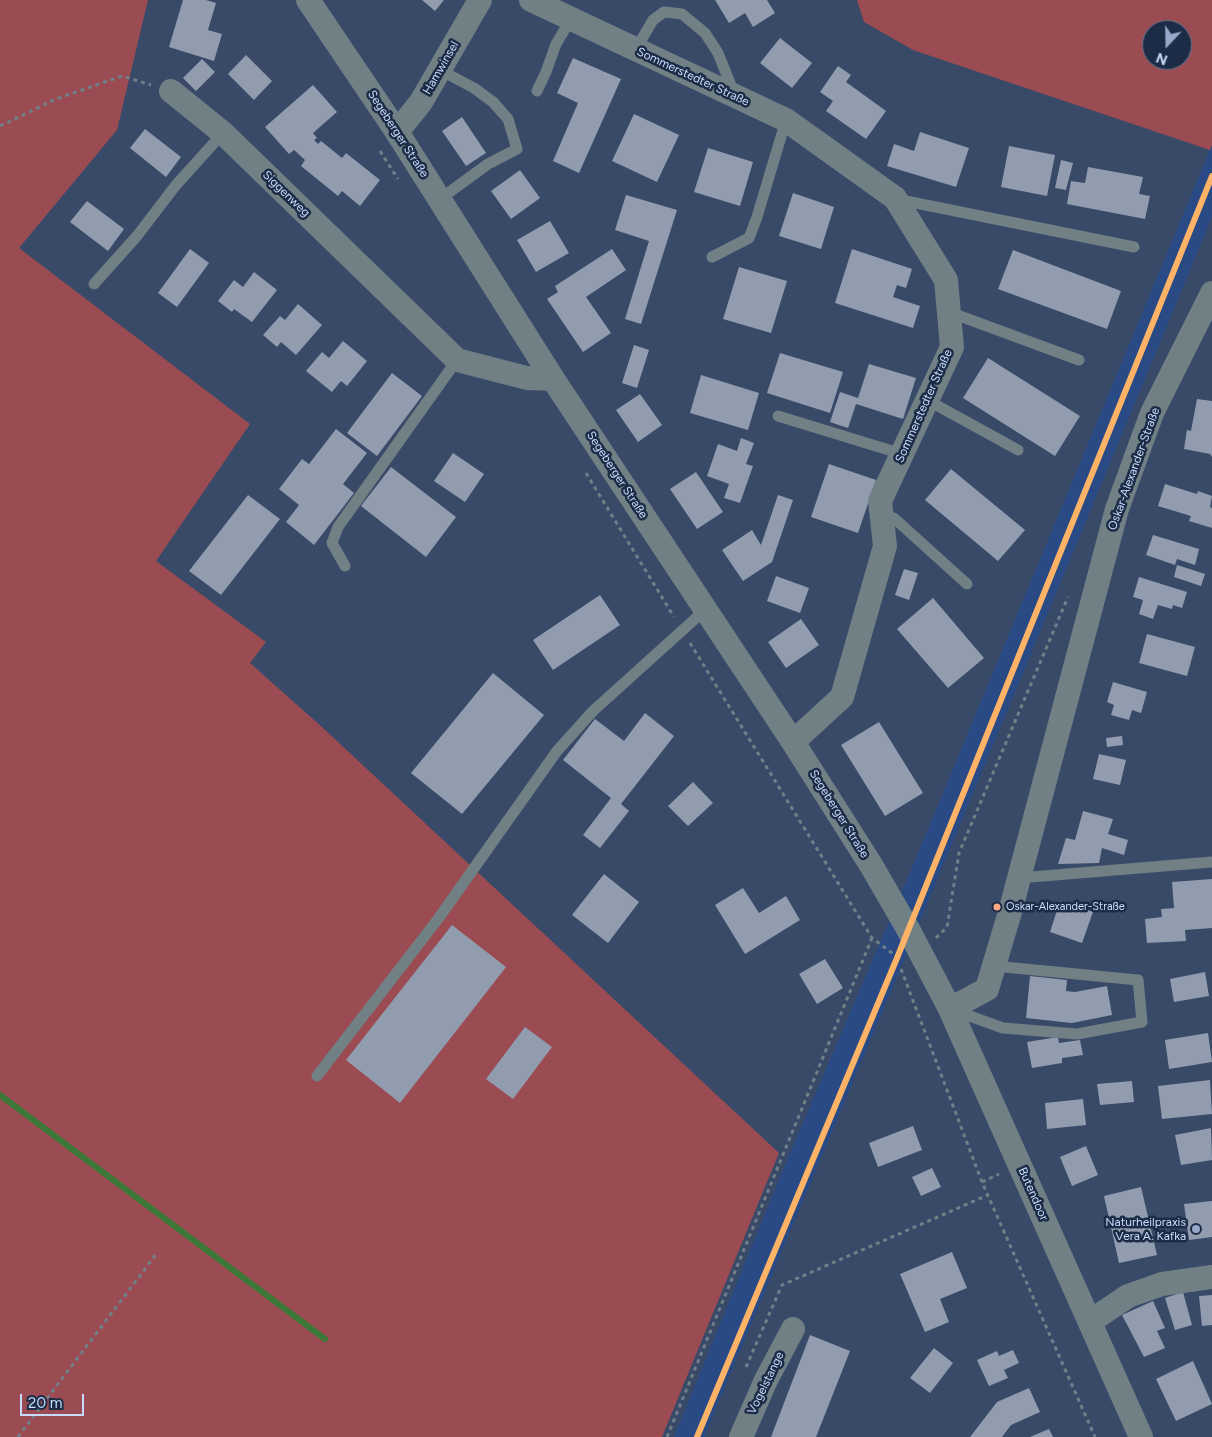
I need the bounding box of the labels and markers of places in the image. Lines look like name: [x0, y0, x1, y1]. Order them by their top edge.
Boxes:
place label: Oskar-Alexander-Straße: [1006, 900, 1125, 914]
marker: Oskar-Alexander-Straße: [992, 902, 1002, 912]
place label: Naturheilpraxis Vera A. Kafka: [1105, 1215, 1186, 1243]
marker: Naturheilpraxis Vera A. Kafka: [1190, 1223, 1202, 1235]

